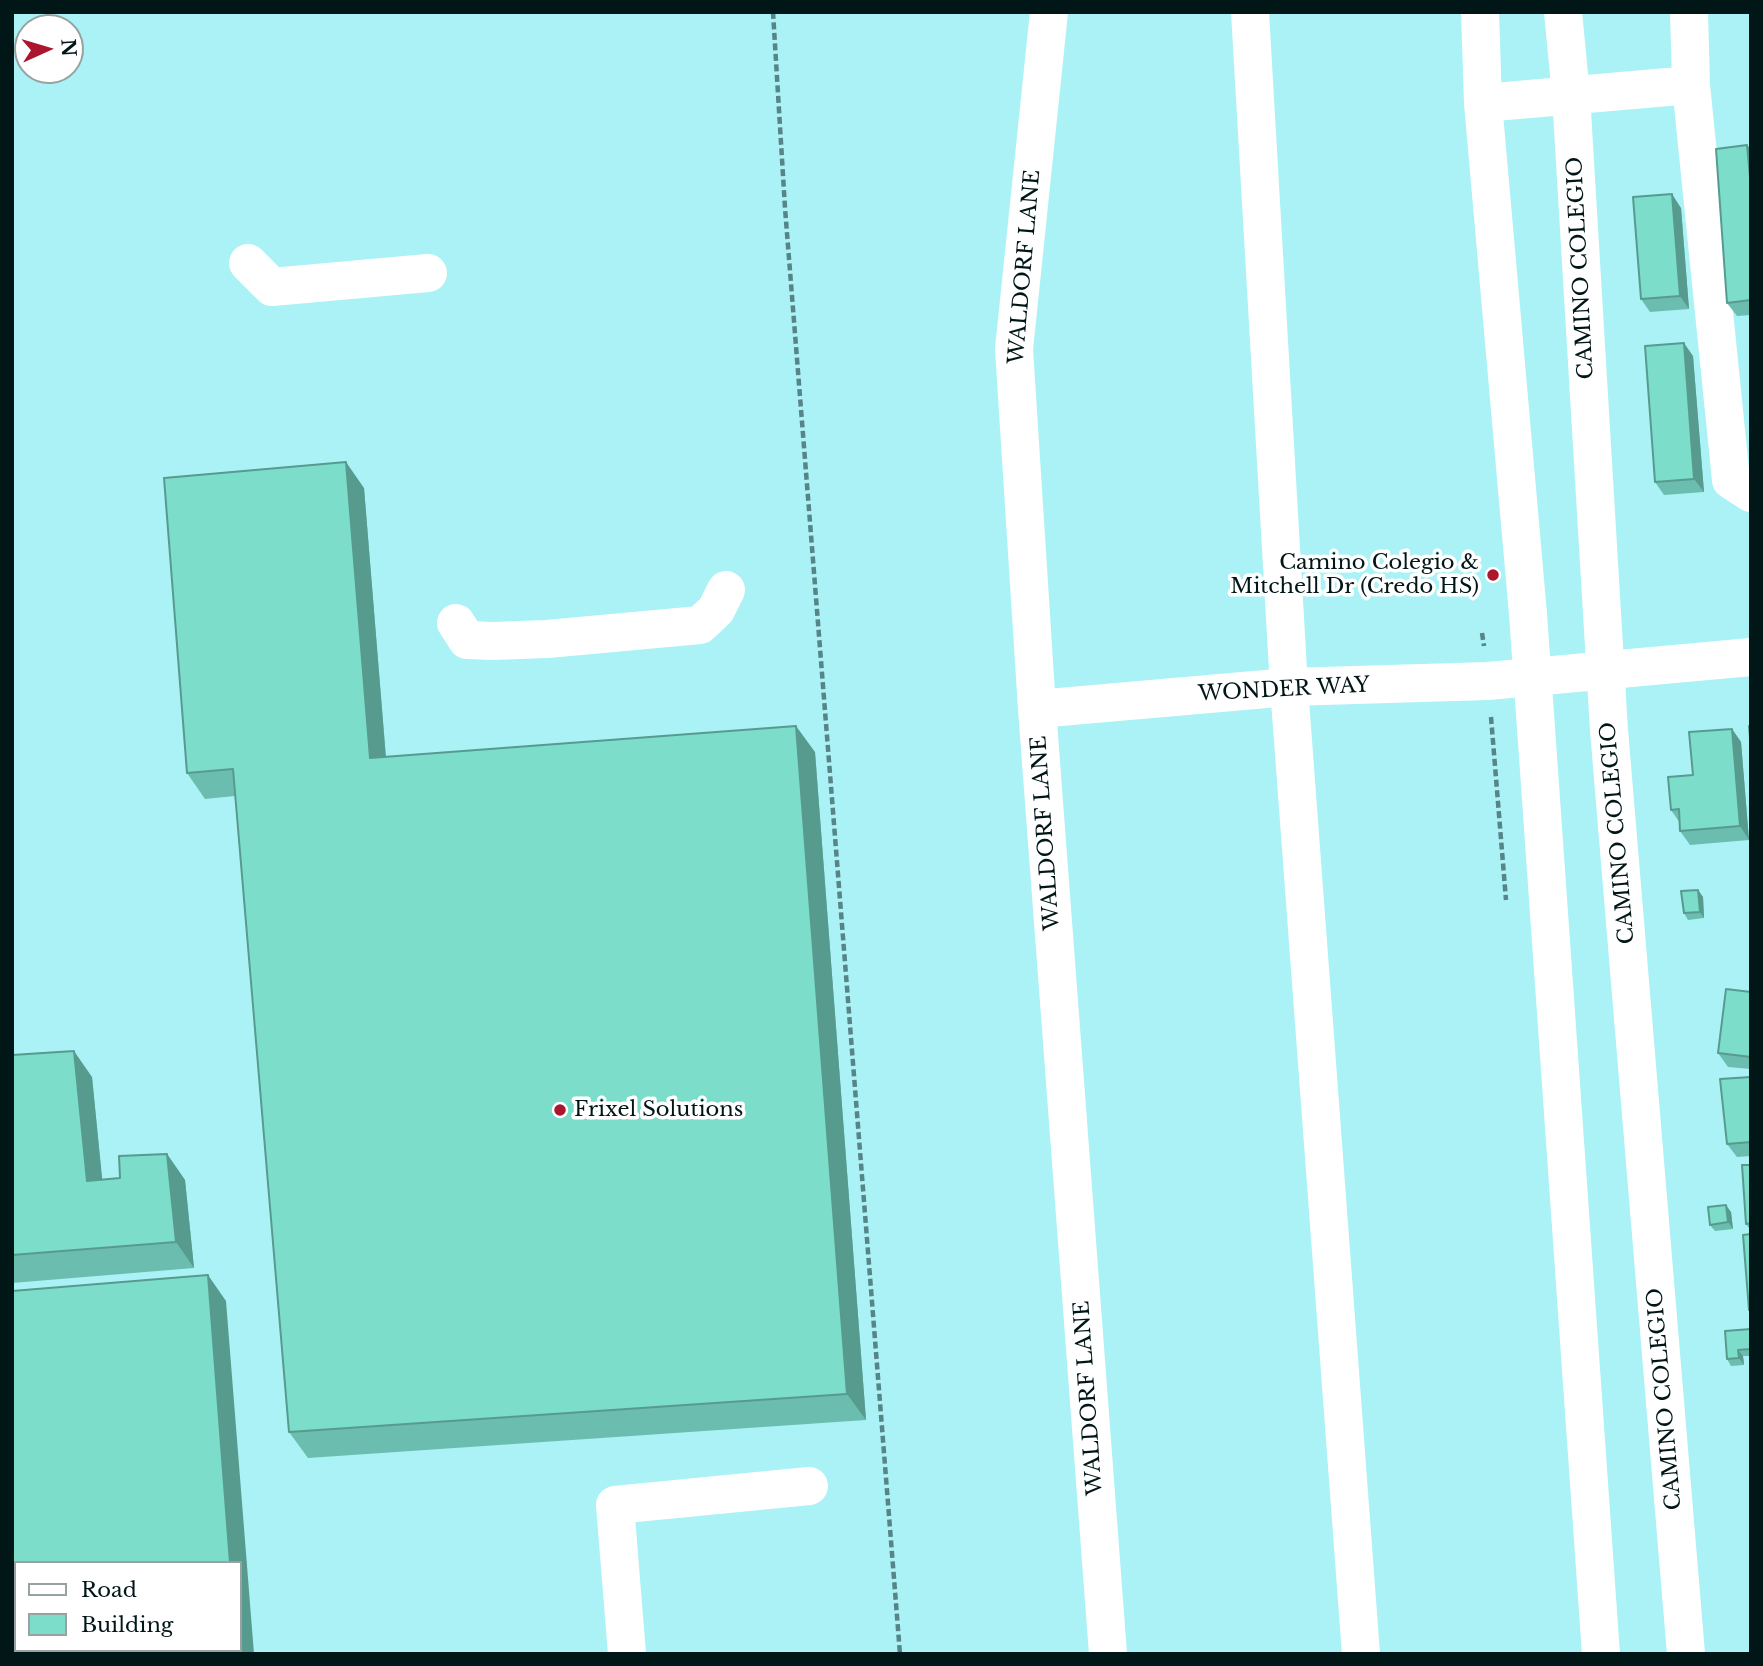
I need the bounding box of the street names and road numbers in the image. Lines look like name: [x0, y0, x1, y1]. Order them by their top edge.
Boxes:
street label: CAMINO COLEGIO: [1563, 156, 1599, 380]
street label: WALDORF LANE: [1004, 169, 1046, 365]
street label: WONDER WAY: [1197, 673, 1371, 707]
street label: CAMINO COLEGIO: [1596, 721, 1640, 945]
street label: WALDORF LANE: [1027, 735, 1065, 931]
street label: CAMINO COLEGIO: [1643, 1287, 1687, 1511]
street label: WALDORF LANE: [1070, 1300, 1108, 1496]

